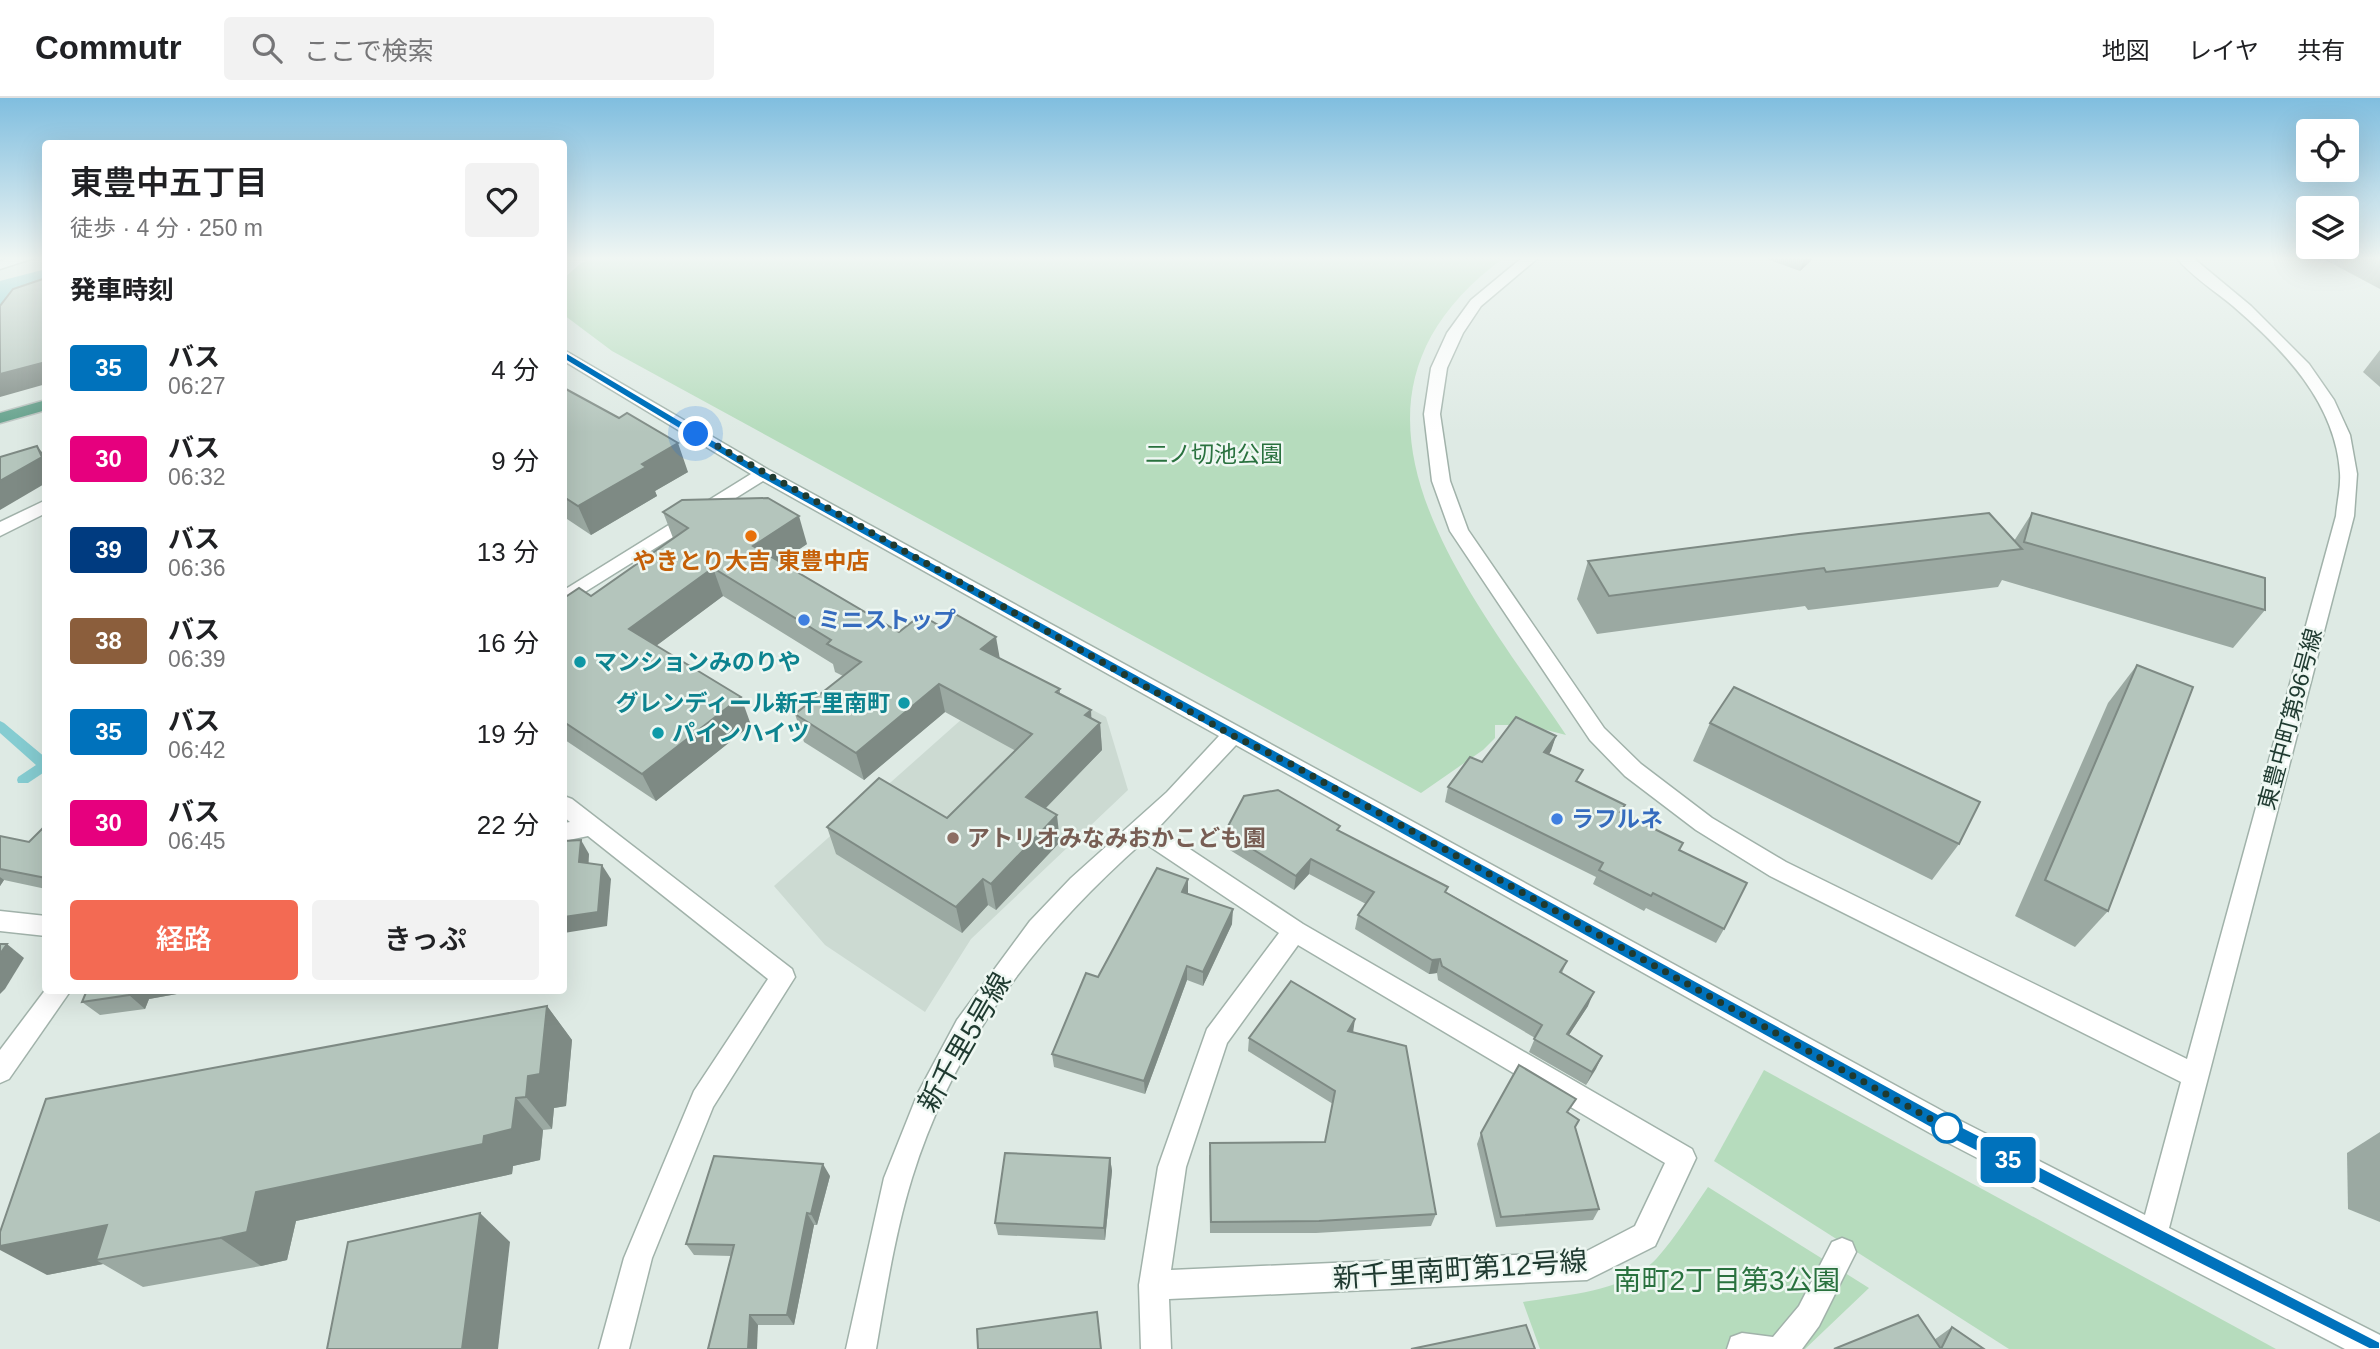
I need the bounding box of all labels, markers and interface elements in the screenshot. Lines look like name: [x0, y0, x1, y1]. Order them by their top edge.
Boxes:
search box: [224, 17, 714, 80]
text: Commutr: [35, 29, 182, 66]
icon: search: [248, 29, 286, 67]
text: ここで検索: [304, 36, 434, 66]
text: 地図: [2102, 37, 2150, 64]
text: レイヤ: [2188, 37, 2259, 64]
text: 共有: [2297, 37, 2345, 64]
map controls: [2296, 119, 2359, 259]
button: locate: [2296, 119, 2359, 182]
button: heart: [465, 163, 539, 237]
text: 東豊中五丁目: [70, 164, 268, 201]
button: layers: [2296, 196, 2359, 259]
text: 徒歩 · 4 分 · 250 m: [70, 215, 263, 241]
text: 発車時刻: [70, 275, 174, 305]
text: バス: [168, 342, 220, 372]
text: 35: [95, 354, 122, 381]
text: 4 分: [491, 355, 539, 385]
text: 06:27: [168, 373, 226, 399]
your location: [678, 416, 713, 451]
text: バス: [168, 433, 220, 463]
park label: 二ノ切池公園: [1145, 441, 1283, 467]
text: 30: [95, 445, 122, 472]
text: 9 分: [491, 446, 539, 476]
text: 06:32: [168, 464, 226, 490]
text: バス: [168, 524, 220, 554]
marker: やきとり大吉 東豊中店: [743, 528, 759, 544]
text: 39: [95, 536, 122, 563]
text: 13 分: [477, 537, 539, 567]
place label: やきとり大吉 東豊中店: [633, 548, 869, 574]
text: 06:36: [168, 555, 226, 581]
place label: ミニストップ: [818, 607, 956, 633]
marker: ミニストップ: [796, 612, 812, 628]
text: バス: [168, 615, 220, 645]
street label: 東豊中町第96号線: [2253, 626, 2327, 812]
text: 38: [95, 627, 122, 654]
text: 16 分: [477, 628, 539, 658]
text: 06:39: [168, 646, 226, 672]
place label: マンションみのりや: [594, 649, 801, 675]
marker: マンションみのりや: [572, 654, 588, 670]
place label: グレンディール新千里南町: [616, 690, 890, 716]
marker: グレンディール新千里南町: [896, 695, 912, 711]
text: バス: [168, 706, 220, 736]
text: 35: [95, 718, 122, 745]
text: 19 分: [477, 719, 539, 749]
place label: パインハイツ: [672, 720, 810, 746]
marker: パインハイツ: [650, 725, 666, 741]
text: 06:42: [168, 737, 226, 763]
text: バス: [168, 797, 220, 827]
place label: ラフルネ: [1571, 806, 1663, 832]
text: 30: [95, 809, 122, 836]
text: 22 分: [477, 810, 539, 840]
marker: ラフルネ: [1549, 811, 1565, 827]
place label: アトリオみなみおかこども園: [967, 825, 1266, 851]
text: 06:45: [168, 828, 226, 854]
marker: アトリオみなみおかこども園: [945, 830, 961, 846]
button: 経路: [70, 900, 298, 980]
button: きっぷ: [312, 900, 539, 980]
street label: 新千里5号線: [912, 967, 1017, 1117]
unlabelled marker: [1932, 1113, 1962, 1143]
line badge: 35: [1976, 1137, 2039, 1183]
text: 35: [1995, 1146, 2021, 1173]
street label: 新千里南町第12号線: [1332, 1245, 1588, 1294]
park label: 南町2丁目第3公園: [1613, 1265, 1841, 1296]

